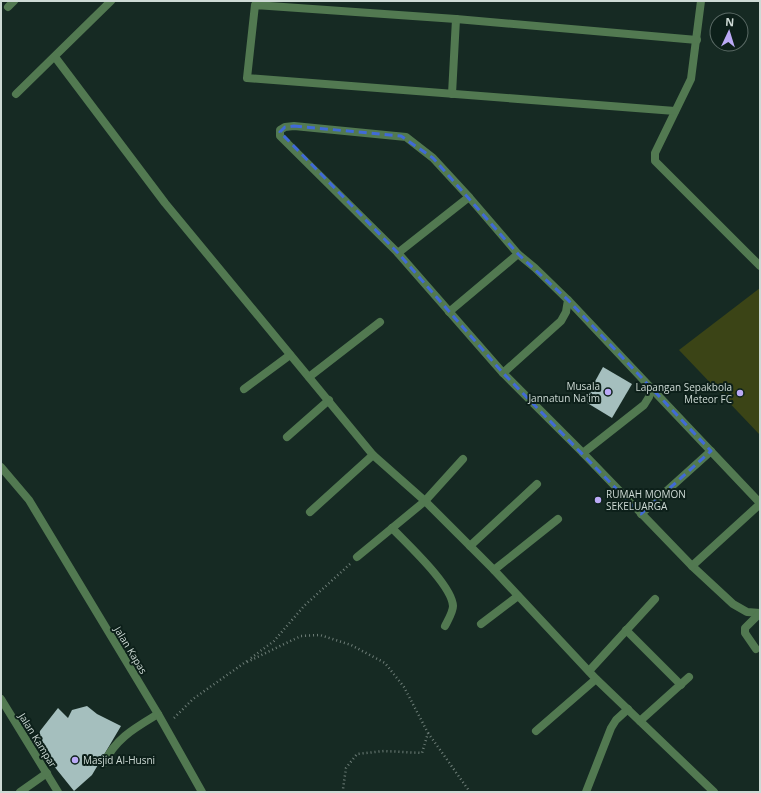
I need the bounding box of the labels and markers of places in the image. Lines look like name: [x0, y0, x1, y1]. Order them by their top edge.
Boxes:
place label: Musala Jannatun Na'im: [527, 379, 600, 405]
place label: Lapangan Sepakbola Meteor FC: [635, 380, 732, 406]
marker: Musala Jannatun Na'im: [603, 387, 613, 397]
marker: Lapangan Sepakbola Meteor FC: [735, 388, 745, 398]
place label: RUMAH MOMON SEKELUARGA: [606, 487, 686, 513]
marker: RUMAH MOMON SEKELUARGA: [593, 495, 603, 505]
place label: Masjid Al-Husni: [83, 753, 155, 767]
marker: Masjid Al-Husni: [70, 755, 80, 765]

